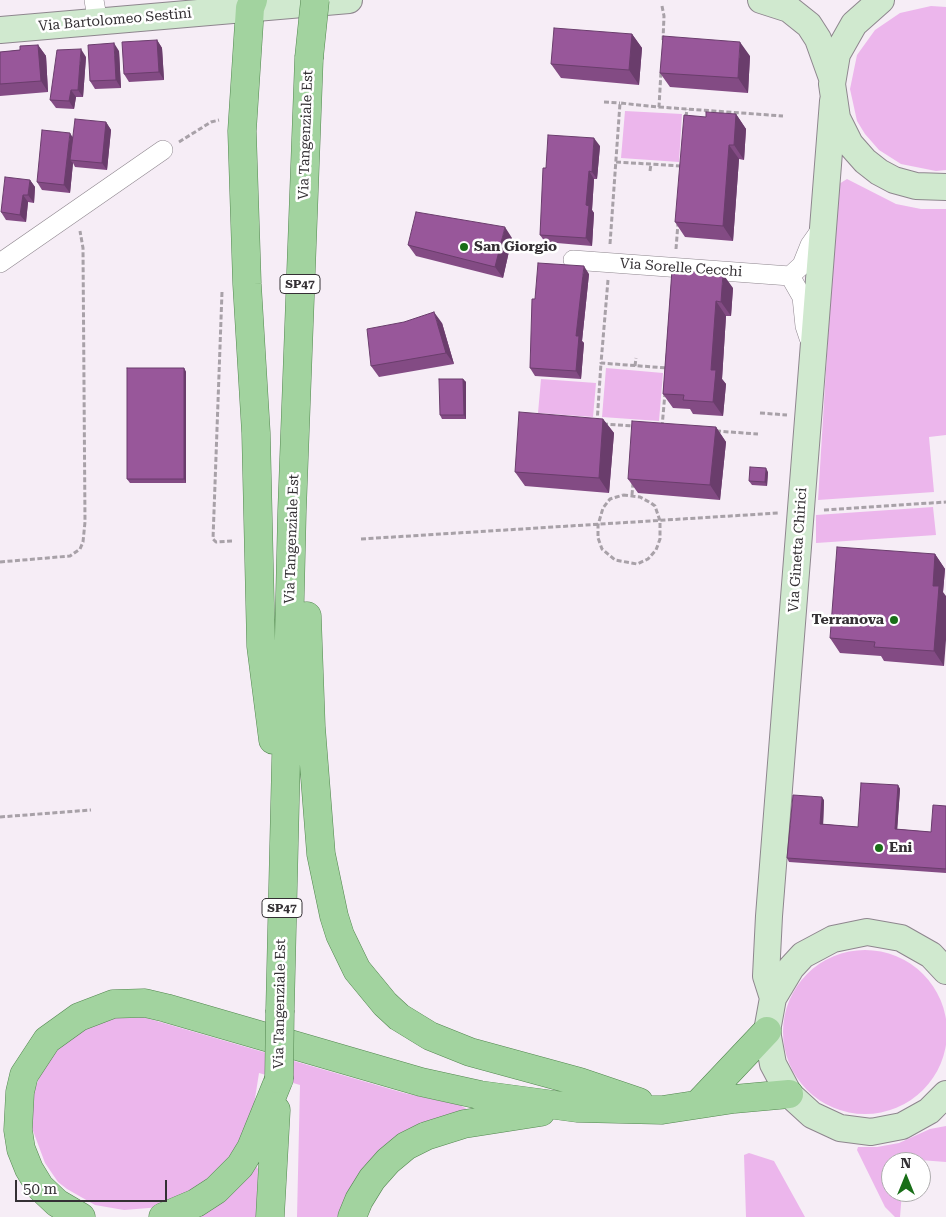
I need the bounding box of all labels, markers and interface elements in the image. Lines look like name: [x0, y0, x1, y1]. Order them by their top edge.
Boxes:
street label: Via Bartolomeo Sestini: [38, 5, 192, 35]
street label: Via Tangenziale Est: [295, 70, 317, 200]
place label: San Giorgio: [474, 239, 557, 255]
marker: San Giorgio: [458, 241, 470, 253]
street label: Via Sorelle Cecchi: [619, 255, 743, 281]
road number: SP47: [280, 274, 320, 294]
street label: Via Tangenziale Est: [281, 474, 303, 604]
street label: Via Ginetta Chirici: [785, 487, 811, 613]
place label: Terranova: [812, 612, 884, 628]
marker: Terranova: [888, 614, 900, 626]
place label: Eni: [889, 840, 912, 856]
marker: Eni: [873, 842, 885, 854]
road number: SP47: [262, 898, 302, 918]
street label: Via Tangenziale Est: [270, 939, 290, 1069]
north arrow: [881, 1152, 931, 1202]
text: N: [901, 1155, 911, 1171]
scale bar: [18, 1170, 170, 1202]
text: 50 m: [23, 1180, 57, 1198]

